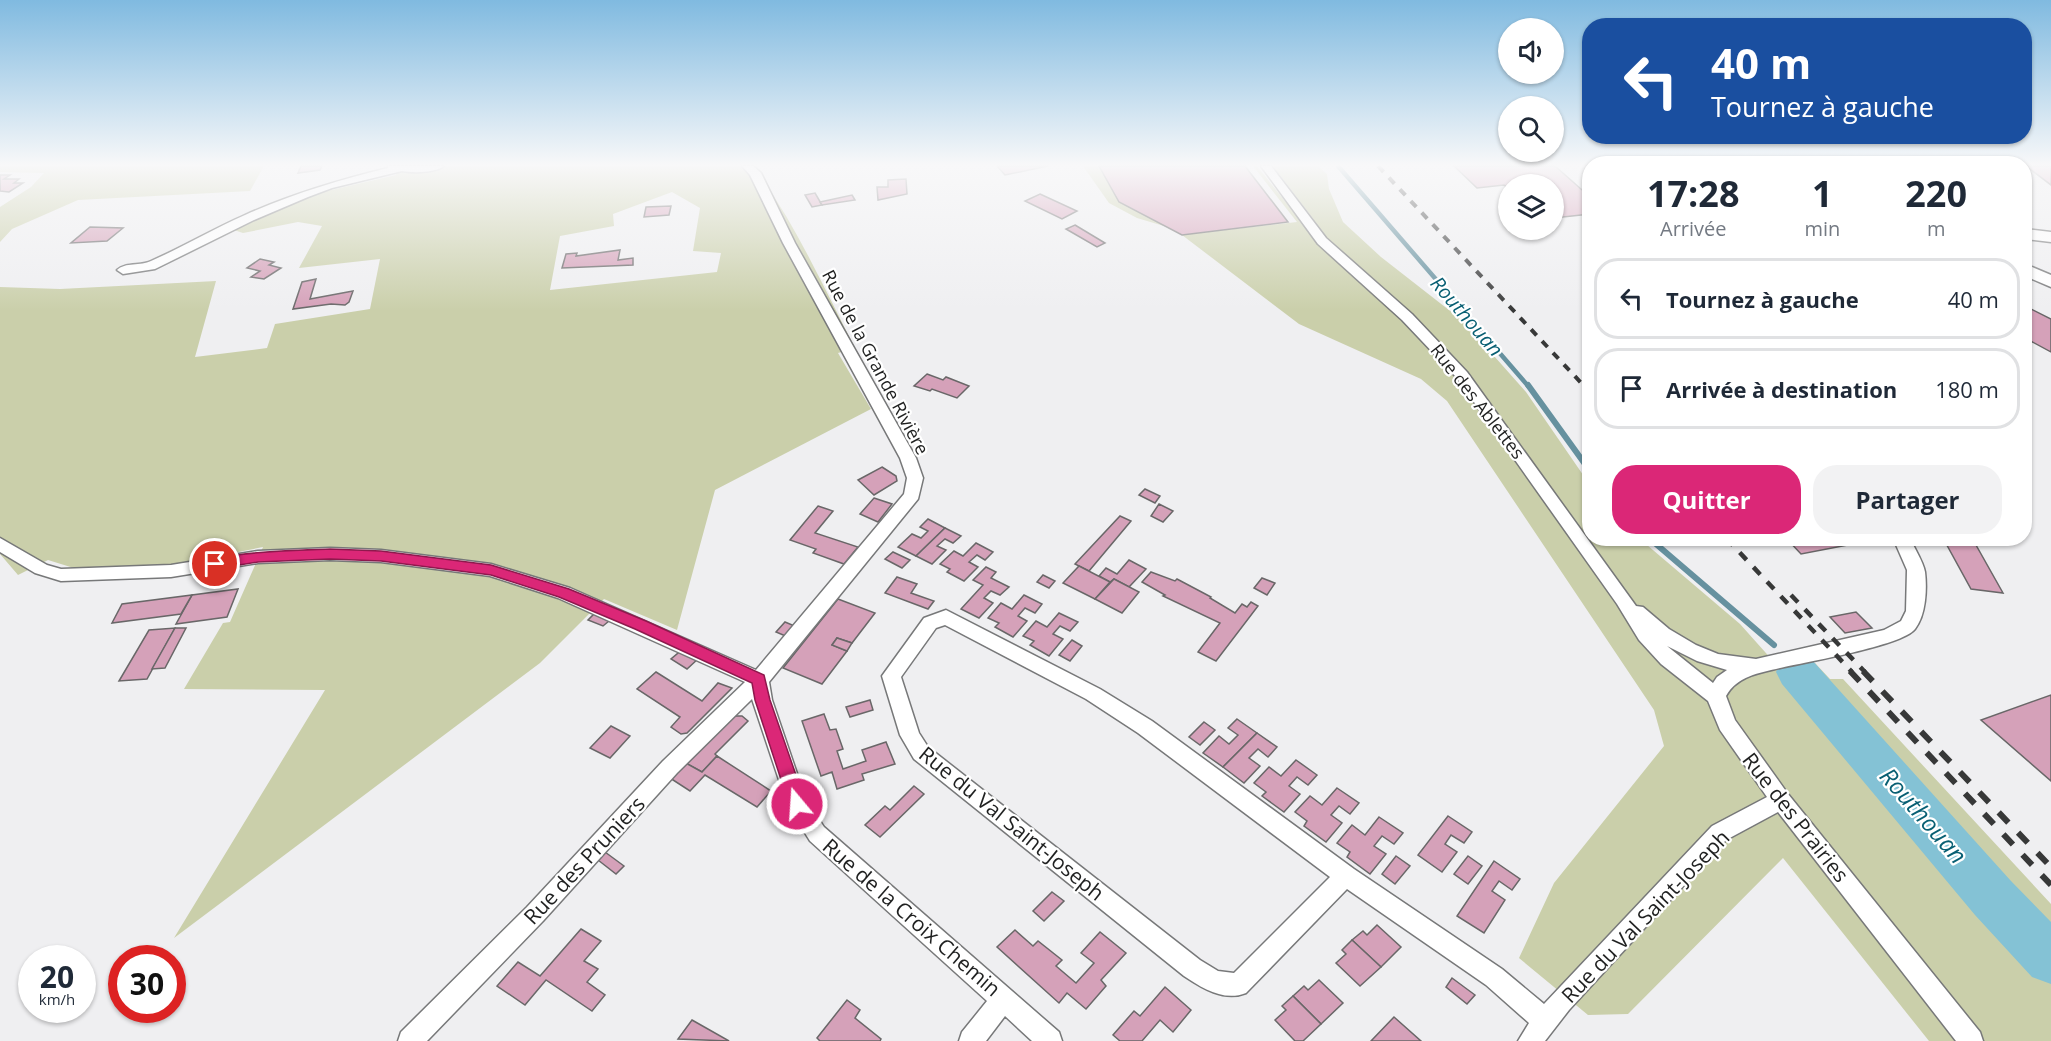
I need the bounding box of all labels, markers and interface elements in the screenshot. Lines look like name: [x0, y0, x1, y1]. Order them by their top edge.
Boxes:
map controls: [1498, 18, 1564, 240]
button: sound: [1498, 18, 1564, 84]
text: 40 m: [1711, 34, 1811, 91]
icon: left: [1612, 42, 1690, 120]
text: Tournez à gauche: [1711, 88, 1934, 125]
button: search: [1498, 96, 1564, 162]
text: 17:28: [1647, 169, 1740, 218]
text: 1: [1812, 169, 1833, 218]
text: 220: [1905, 169, 1967, 218]
button: layers: [1498, 174, 1564, 240]
text: Arrivée: [1660, 215, 1726, 242]
text: min: [1804, 215, 1840, 242]
text: m: [1927, 215, 1945, 242]
street label: Rue de la Grande Rivière: [817, 265, 935, 459]
water label: Routhouan: [1425, 270, 1509, 362]
icon: left: [1615, 282, 1648, 315]
text: Tournez à gauche: [1666, 284, 1859, 314]
text: 40 m: [1948, 284, 1999, 314]
street label: Rue des Ablettes: [1425, 339, 1531, 463]
icon: arrive: [1615, 372, 1648, 405]
text: Arrivée à destination: [1666, 374, 1897, 404]
text: 180 m: [1935, 374, 1999, 404]
button: Quitter: [1612, 465, 1801, 534]
button: Partager: [1813, 465, 2002, 534]
pin: [189, 538, 240, 589]
icon: arrive: [198, 547, 231, 580]
street label: Rue du Val Saint-Joseph: [914, 740, 1110, 906]
street label: Rue des Prairies: [1737, 746, 1855, 888]
water label: Routhouan: [1873, 760, 1975, 870]
position arrow: [765, 772, 829, 836]
street label: Rue des Pruniers: [517, 790, 651, 930]
street label: Rue du Val Saint-Joseph: [1555, 823, 1735, 1009]
street label: Rue de la Croix Chemin: [817, 832, 1007, 1002]
speed limit sign: 30: [108, 945, 186, 1023]
text: 20: [40, 956, 74, 997]
text: km/h: [39, 989, 75, 1009]

